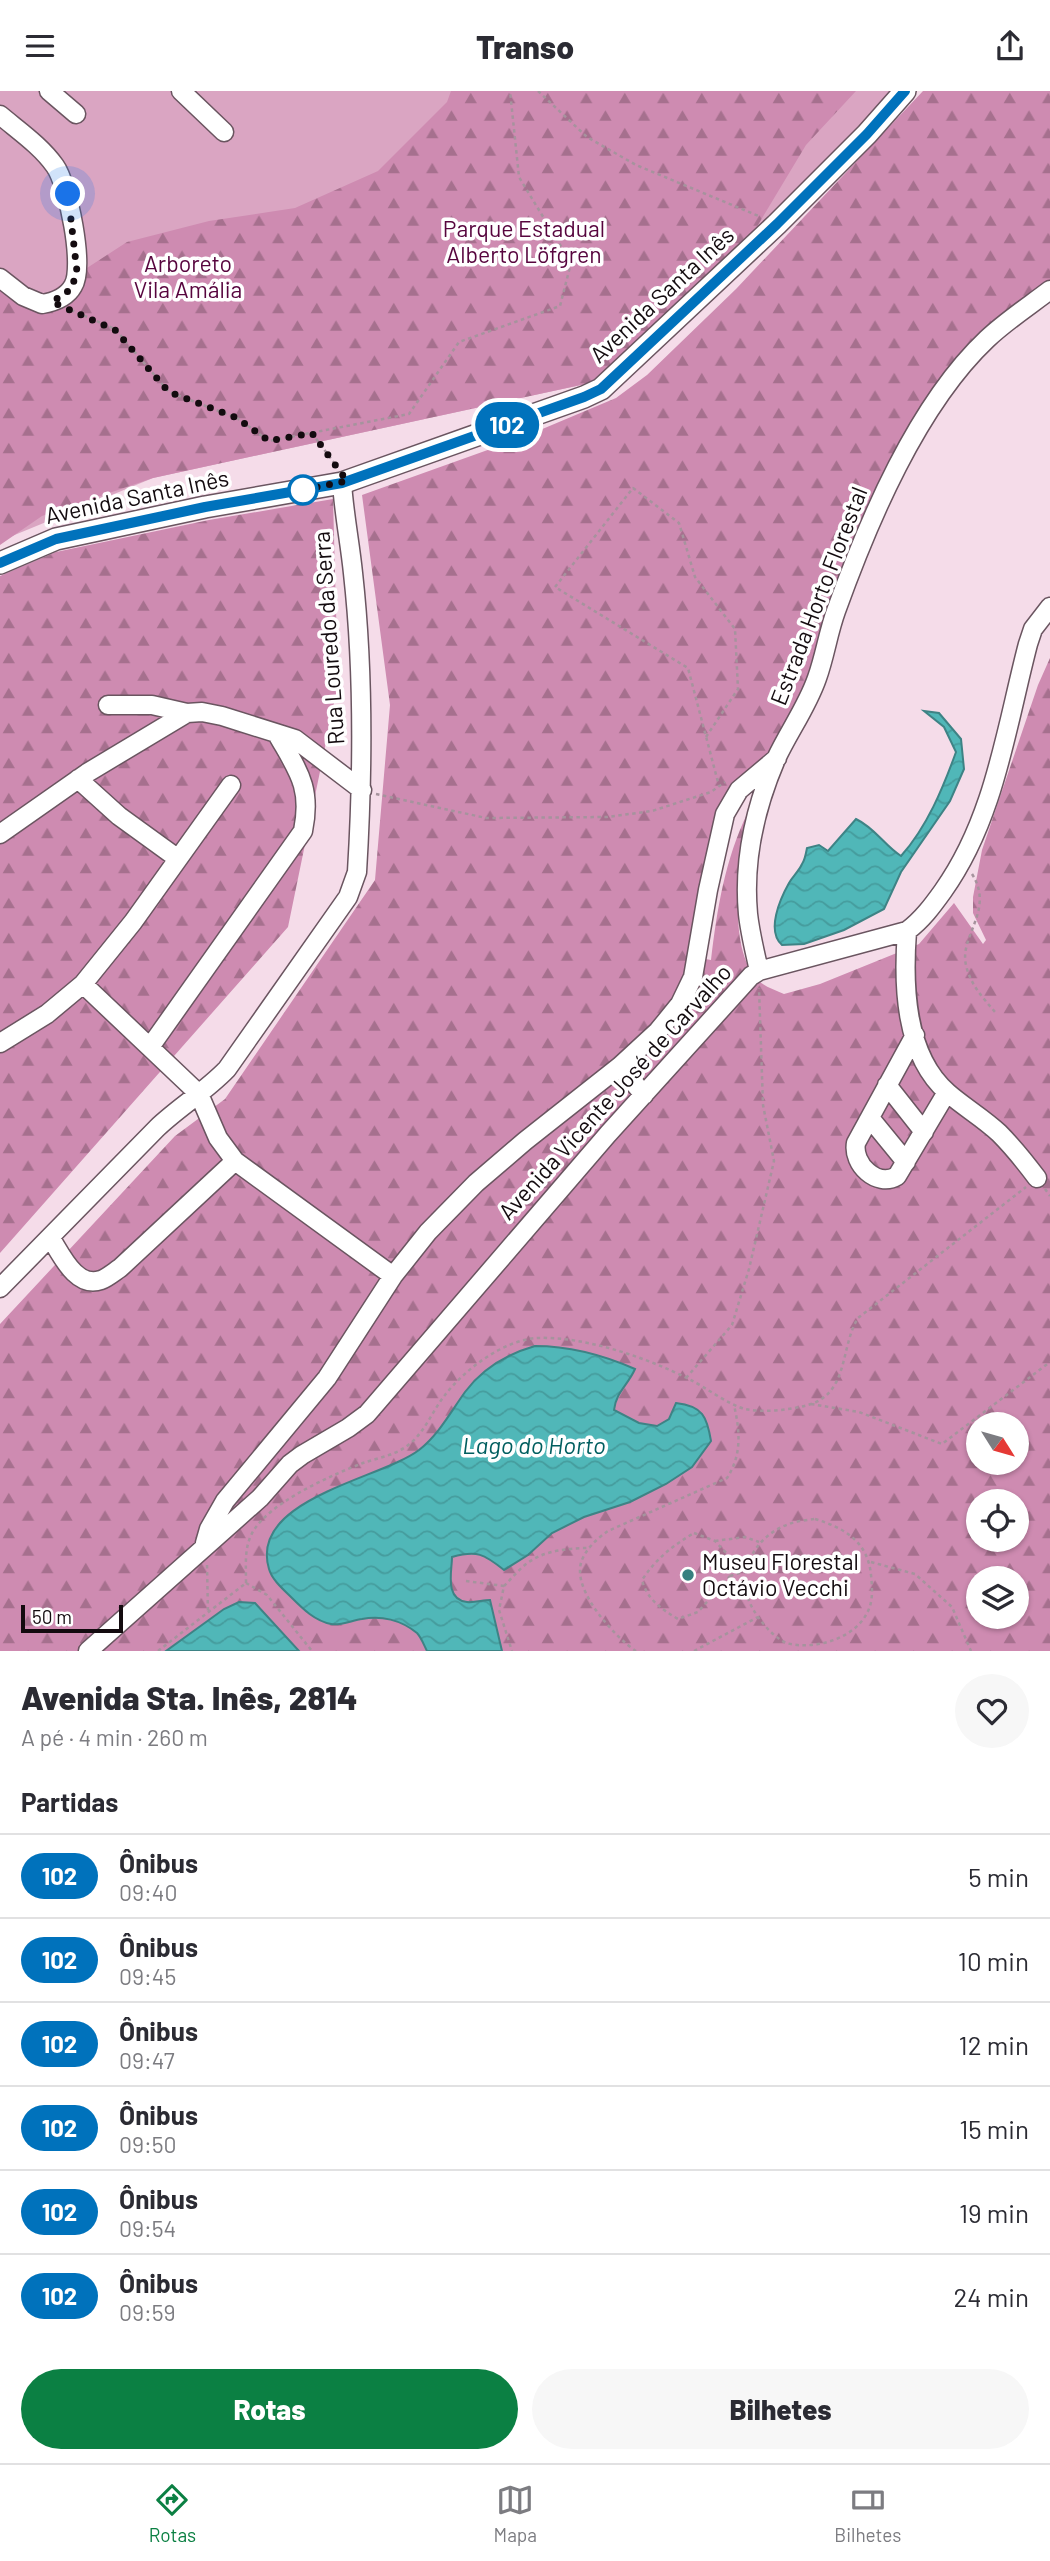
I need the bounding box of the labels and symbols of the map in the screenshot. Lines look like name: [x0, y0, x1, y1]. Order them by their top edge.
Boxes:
your location: [50, 176, 85, 211]
park label: Parque Estadual Alberto Löfgren: [443, 214, 605, 268]
street label: Avenida Santa Inês: [583, 220, 739, 368]
park label: Arboreto Vila Amália: [134, 249, 242, 303]
line badge: 102: [467, 402, 547, 448]
street label: Avenida Santa Inês: [42, 463, 231, 529]
unlabelled marker: [288, 475, 318, 505]
street label: Estrada Horto Florestal: [764, 483, 873, 709]
street label: Rua Louredo da Serra: [307, 530, 349, 746]
street label: Avenida Vicente José de Carvalho: [492, 958, 737, 1225]
north arrow: [966, 1412, 1029, 1475]
water label: Lago do Horto: [462, 1430, 606, 1459]
place label: Museu Florestal Octávio Vecchi: [702, 1547, 859, 1601]
marker: Museu Florestal Octávio Vecchi: [680, 1567, 696, 1583]
scale bar: [21, 1602, 122, 1634]

